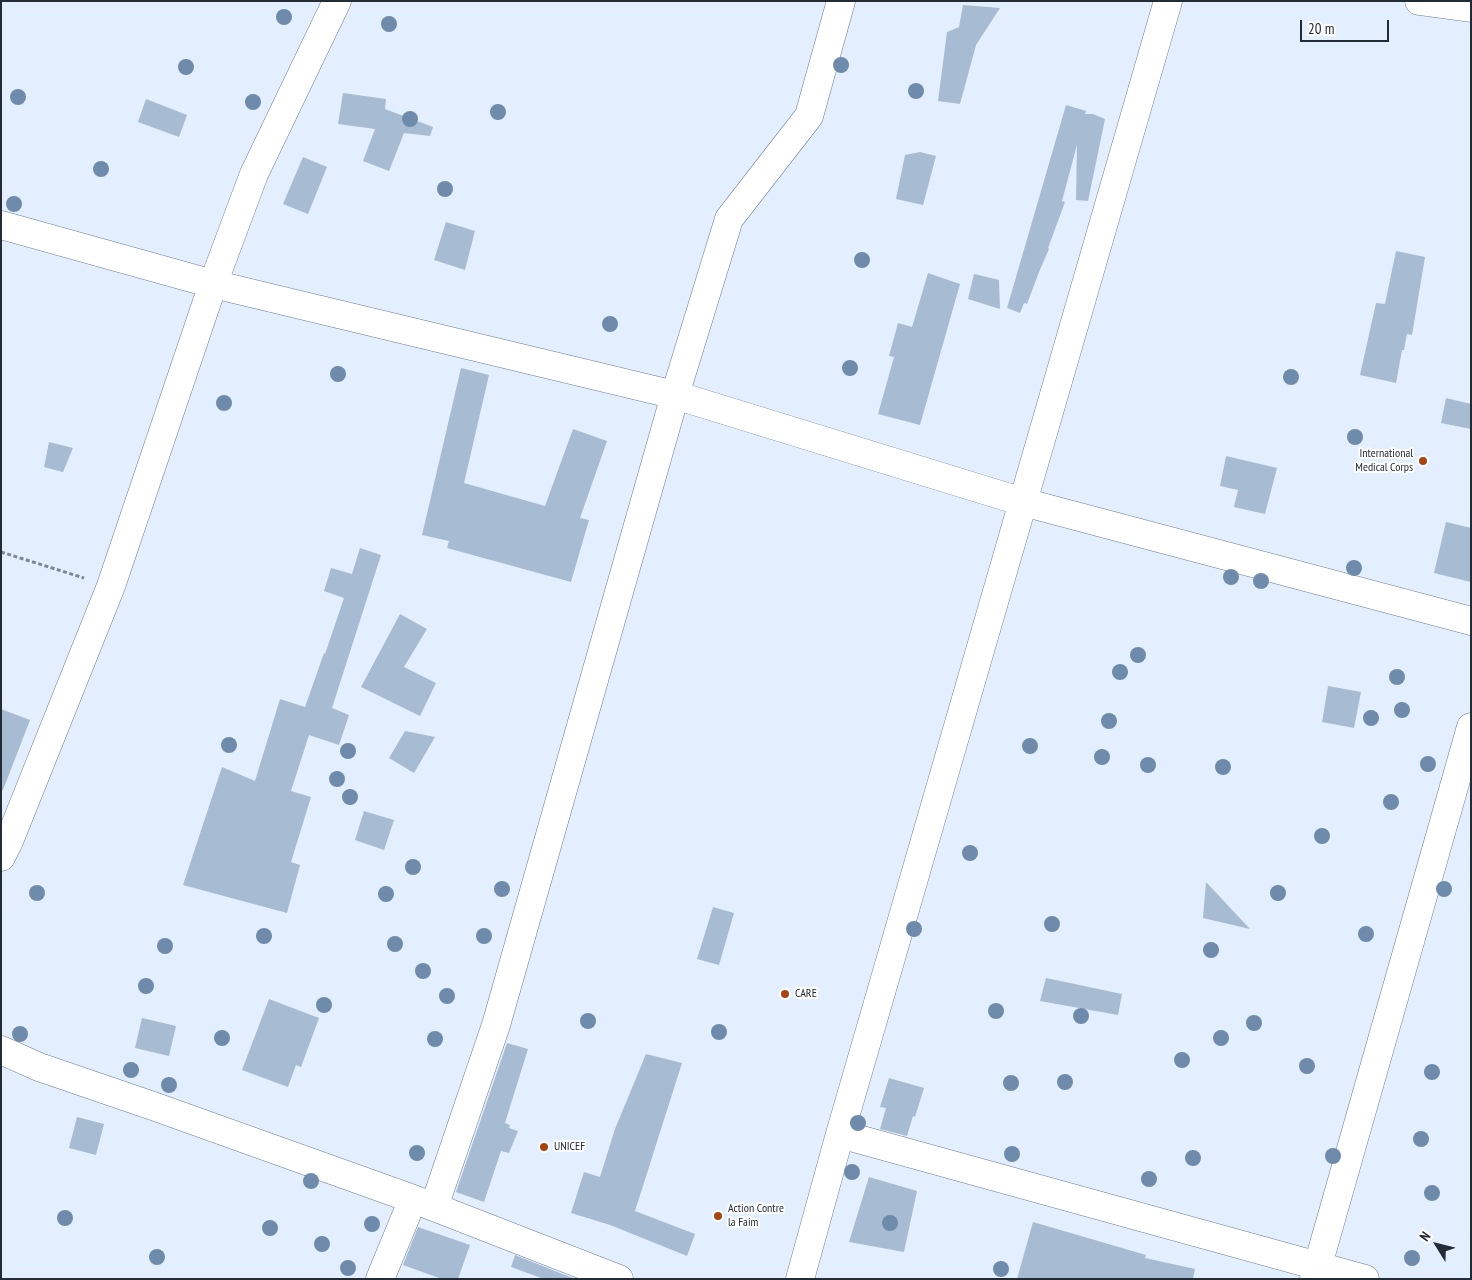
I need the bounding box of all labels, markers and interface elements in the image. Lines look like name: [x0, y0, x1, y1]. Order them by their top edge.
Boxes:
scale bar: [1302, 10, 1391, 42]
text: 20 m: [1308, 19, 1334, 38]
place label: International Medical Corps: [1355, 447, 1413, 475]
marker: International Medical Corps: [1417, 455, 1429, 467]
place label: CARE: [795, 987, 817, 1001]
marker: CARE: [779, 988, 791, 1000]
place label: UNICEF: [554, 1140, 585, 1154]
marker: UNICEF: [538, 1141, 550, 1153]
place label: Action Contre la Faim: [728, 1202, 784, 1230]
marker: Action Contre la Faim: [712, 1210, 724, 1222]
north arrow: [1412, 1220, 1462, 1270]
text: N: [1415, 1228, 1434, 1245]

